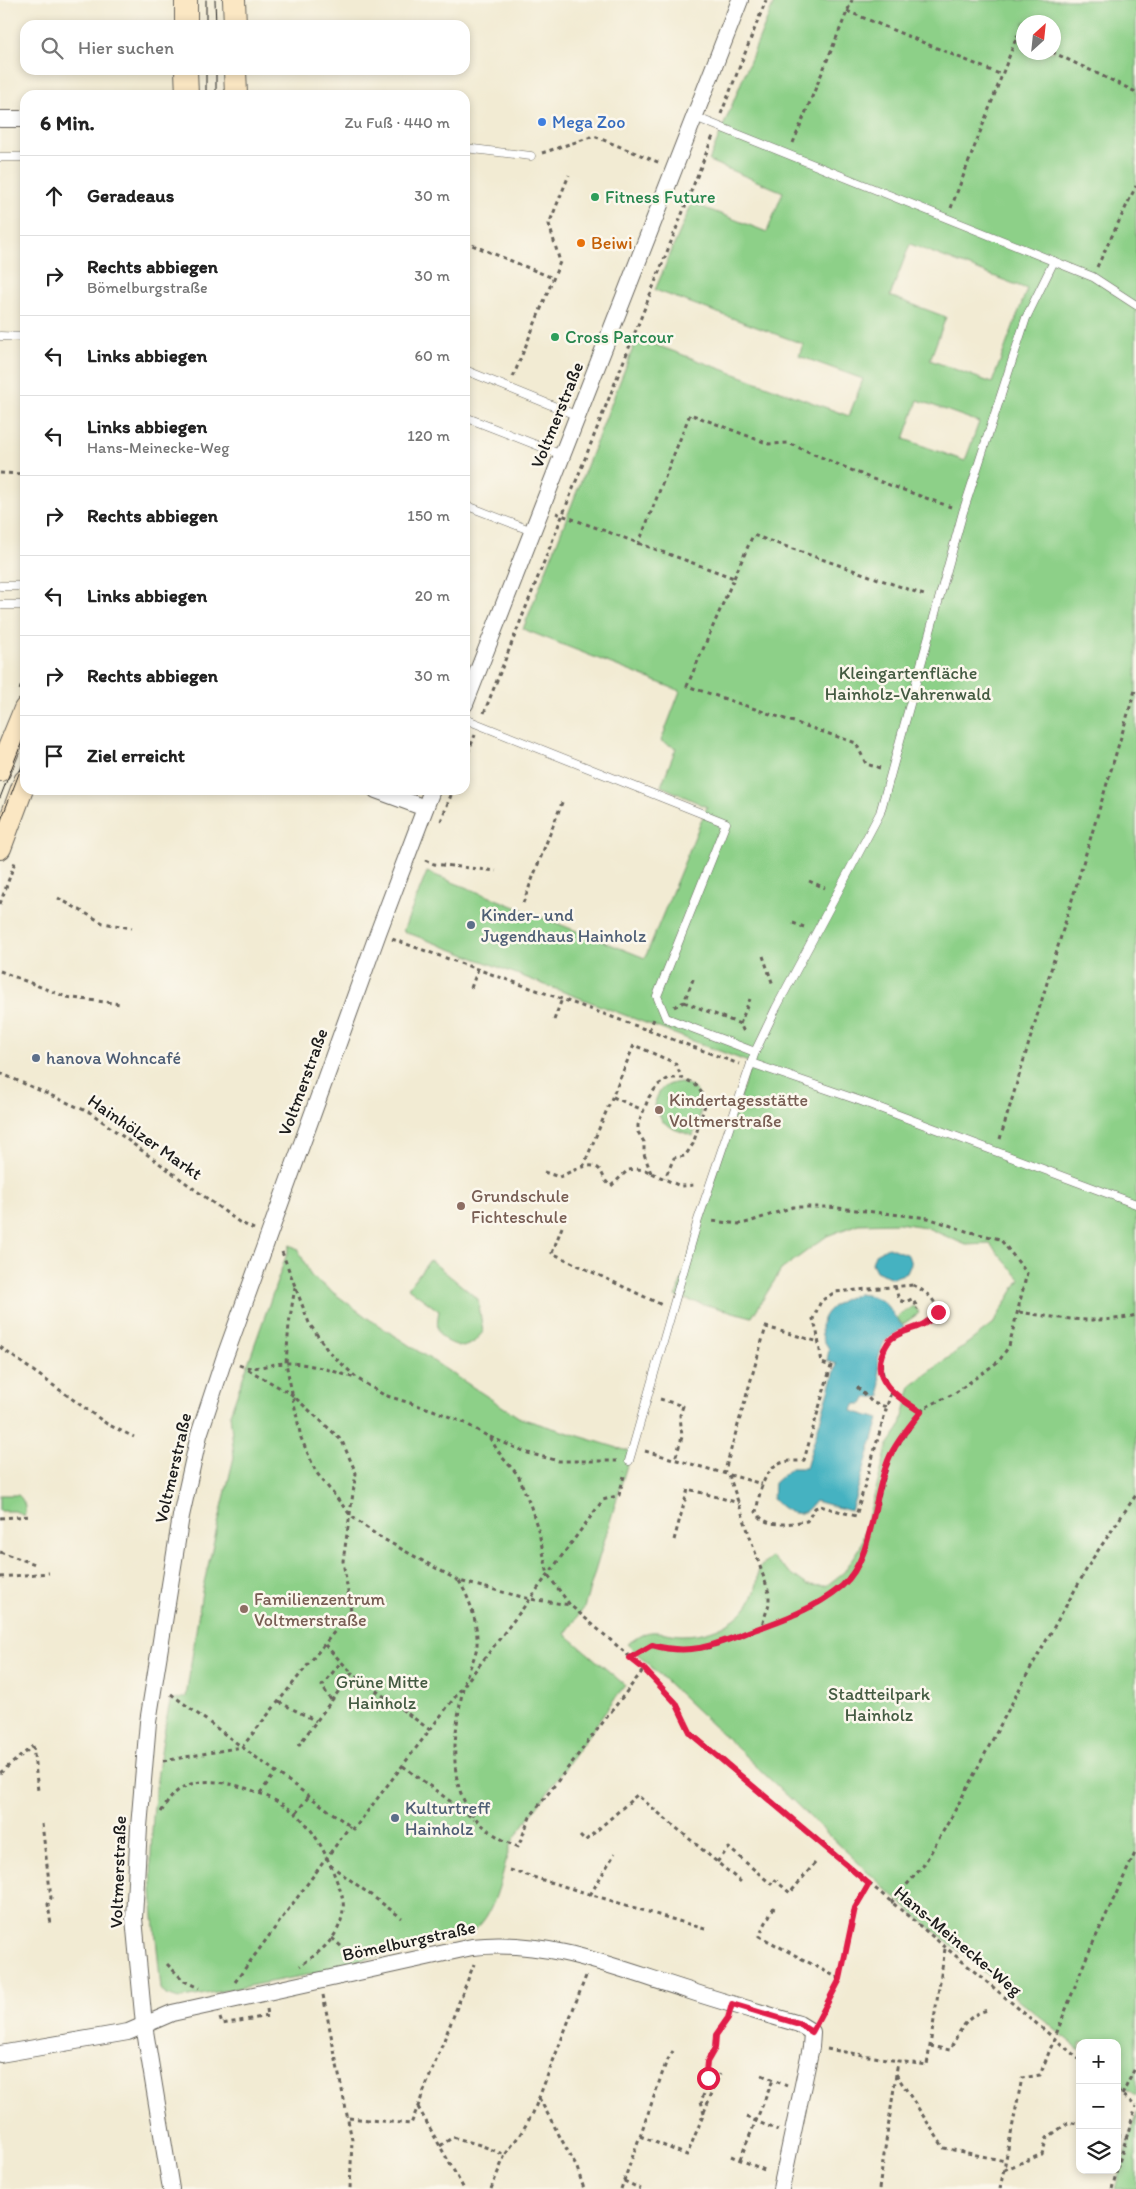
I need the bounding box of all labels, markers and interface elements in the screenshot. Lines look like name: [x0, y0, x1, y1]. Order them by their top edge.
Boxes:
north arrow: [1016, 15, 1061, 60]
search box: [20, 20, 470, 75]
icon: search: [38, 34, 66, 62]
text: Hier suchen: [78, 36, 174, 59]
text: 6 Min.: [40, 110, 95, 135]
place label: Mega Zoo: [552, 111, 625, 133]
text: Zu Fuß · 440 m: [344, 113, 450, 132]
marker: Mega Zoo: [536, 116, 548, 128]
icon: ahead: [40, 182, 68, 210]
text: Geradeaus: [87, 184, 174, 207]
text: 30 m: [414, 186, 450, 205]
place label: Fitness Future: [605, 186, 716, 208]
marker: Fitness Future: [589, 191, 601, 203]
place label: Beiwi: [591, 232, 633, 254]
marker: Beiwi: [575, 237, 587, 249]
text: Rechts abbiegen: [87, 255, 218, 278]
icon: right: [40, 262, 68, 290]
text: 30 m: [414, 266, 450, 285]
text: Bömelburgstraße: [87, 278, 208, 297]
place label: Cross Parcour: [565, 326, 675, 348]
marker: Cross Parcour: [549, 331, 561, 343]
icon: left: [40, 342, 68, 370]
text: Links abbiegen: [87, 344, 207, 367]
text: 60 m: [415, 346, 450, 365]
street label: Voltmerstraße: [526, 359, 588, 471]
text: Links abbiegen: [87, 415, 207, 438]
icon: left: [40, 422, 68, 450]
text: 120 m: [407, 426, 450, 445]
text: Hans-Meinecke-Weg: [87, 438, 230, 457]
icon: right: [40, 502, 68, 530]
text: Rechts abbiegen: [87, 504, 218, 527]
text: 150 m: [407, 506, 450, 525]
icon: left: [40, 582, 68, 610]
text: Links abbiegen: [87, 584, 207, 607]
text: 20 m: [415, 586, 450, 605]
icon: right: [40, 662, 68, 690]
park label: Kleingartenfläche Hainholz-Vahrenwald: [825, 662, 991, 705]
text: Rechts abbiegen: [87, 664, 218, 687]
text: 30 m: [414, 666, 450, 685]
icon: arrive: [40, 742, 68, 770]
text: Ziel erreicht: [87, 744, 185, 767]
place label: Kinder- und Jugendhaus Hainholz: [481, 904, 647, 947]
marker: Kinder- und Jugendhaus Hainholz: [465, 919, 477, 931]
street label: Voltmerstraße: [273, 1025, 333, 1139]
place label: hanova Wohncafé: [46, 1047, 181, 1069]
marker: hanova Wohncafé: [30, 1052, 42, 1064]
street label: Hainhölzer Markt: [84, 1089, 207, 1185]
place label: Kindertagesstätte Voltmerstraße: [669, 1089, 808, 1132]
marker: Kindertagesstätte Voltmerstraße: [653, 1104, 665, 1116]
place label: Grundschule Fichteschule: [471, 1185, 569, 1228]
marker: Grundschule Fichteschule: [455, 1200, 467, 1212]
route end: [927, 1301, 950, 1324]
street label: Voltmerstraße: [150, 1411, 196, 1525]
place label: Familienzentrum Voltmerstraße: [254, 1588, 386, 1631]
marker: Familienzentrum Voltmerstraße: [238, 1603, 250, 1615]
park label: Grüne Mitte Hainholz: [336, 1671, 428, 1714]
park label: Stadtteilpark Hainholz: [828, 1683, 931, 1726]
place label: Kulturtreff Hainholz: [405, 1797, 491, 1840]
marker: Kulturtreff Hainholz: [389, 1812, 401, 1824]
street label: Voltmerstraße: [105, 1815, 131, 1929]
street label: Hans-Meinecke-Weg: [890, 1881, 1027, 2001]
street label: Bömelburgstraße: [340, 1916, 478, 1966]
map controls: [1076, 2039, 1121, 2174]
button: +: [1076, 2039, 1121, 2084]
route start: [697, 2067, 720, 2090]
button: −: [1076, 2084, 1121, 2129]
button: layers: [1076, 2129, 1121, 2174]

